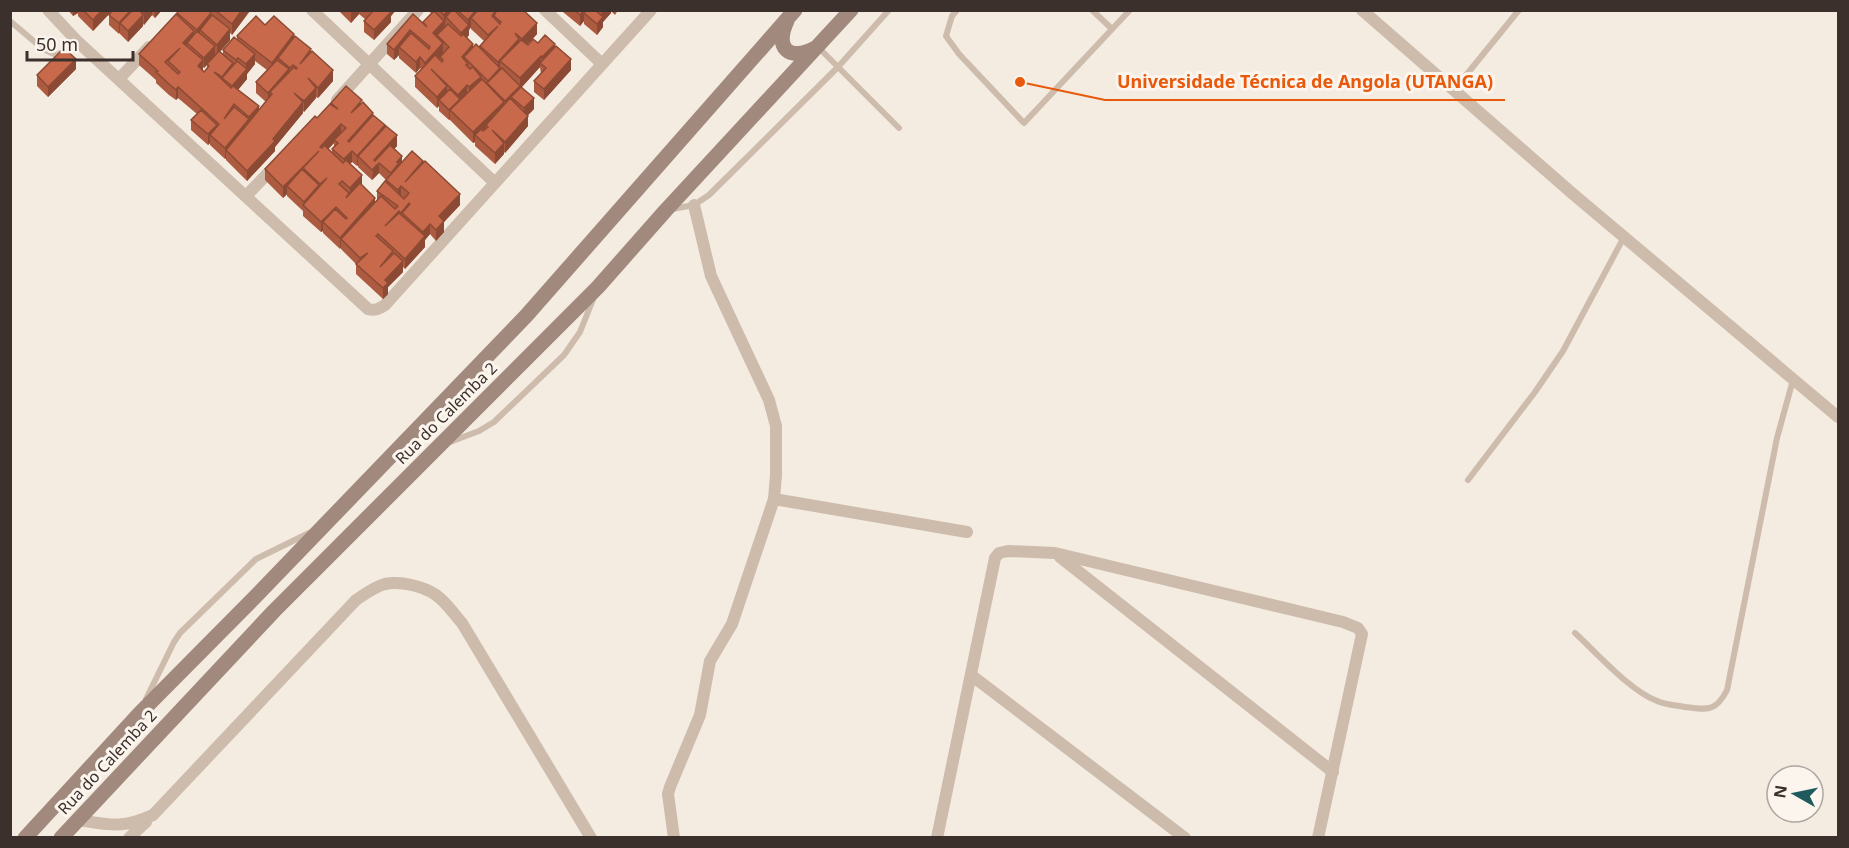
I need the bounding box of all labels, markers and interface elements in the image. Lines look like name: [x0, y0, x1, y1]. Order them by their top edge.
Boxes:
scale bar: [27, 24, 134, 62]
text: 50 m: [36, 32, 78, 56]
callout: Universidade Técnica de Angola (UTANGA): [1105, 64, 1505, 100]
text: Universidade Técnica de Angola (UTANGA): [1117, 69, 1493, 93]
street label: Rua do Calemba 2: [390, 357, 502, 469]
street label: Rua do Calemba 2: [53, 705, 161, 819]
north arrow: [1765, 764, 1825, 824]
text: N: [1768, 784, 1792, 800]

